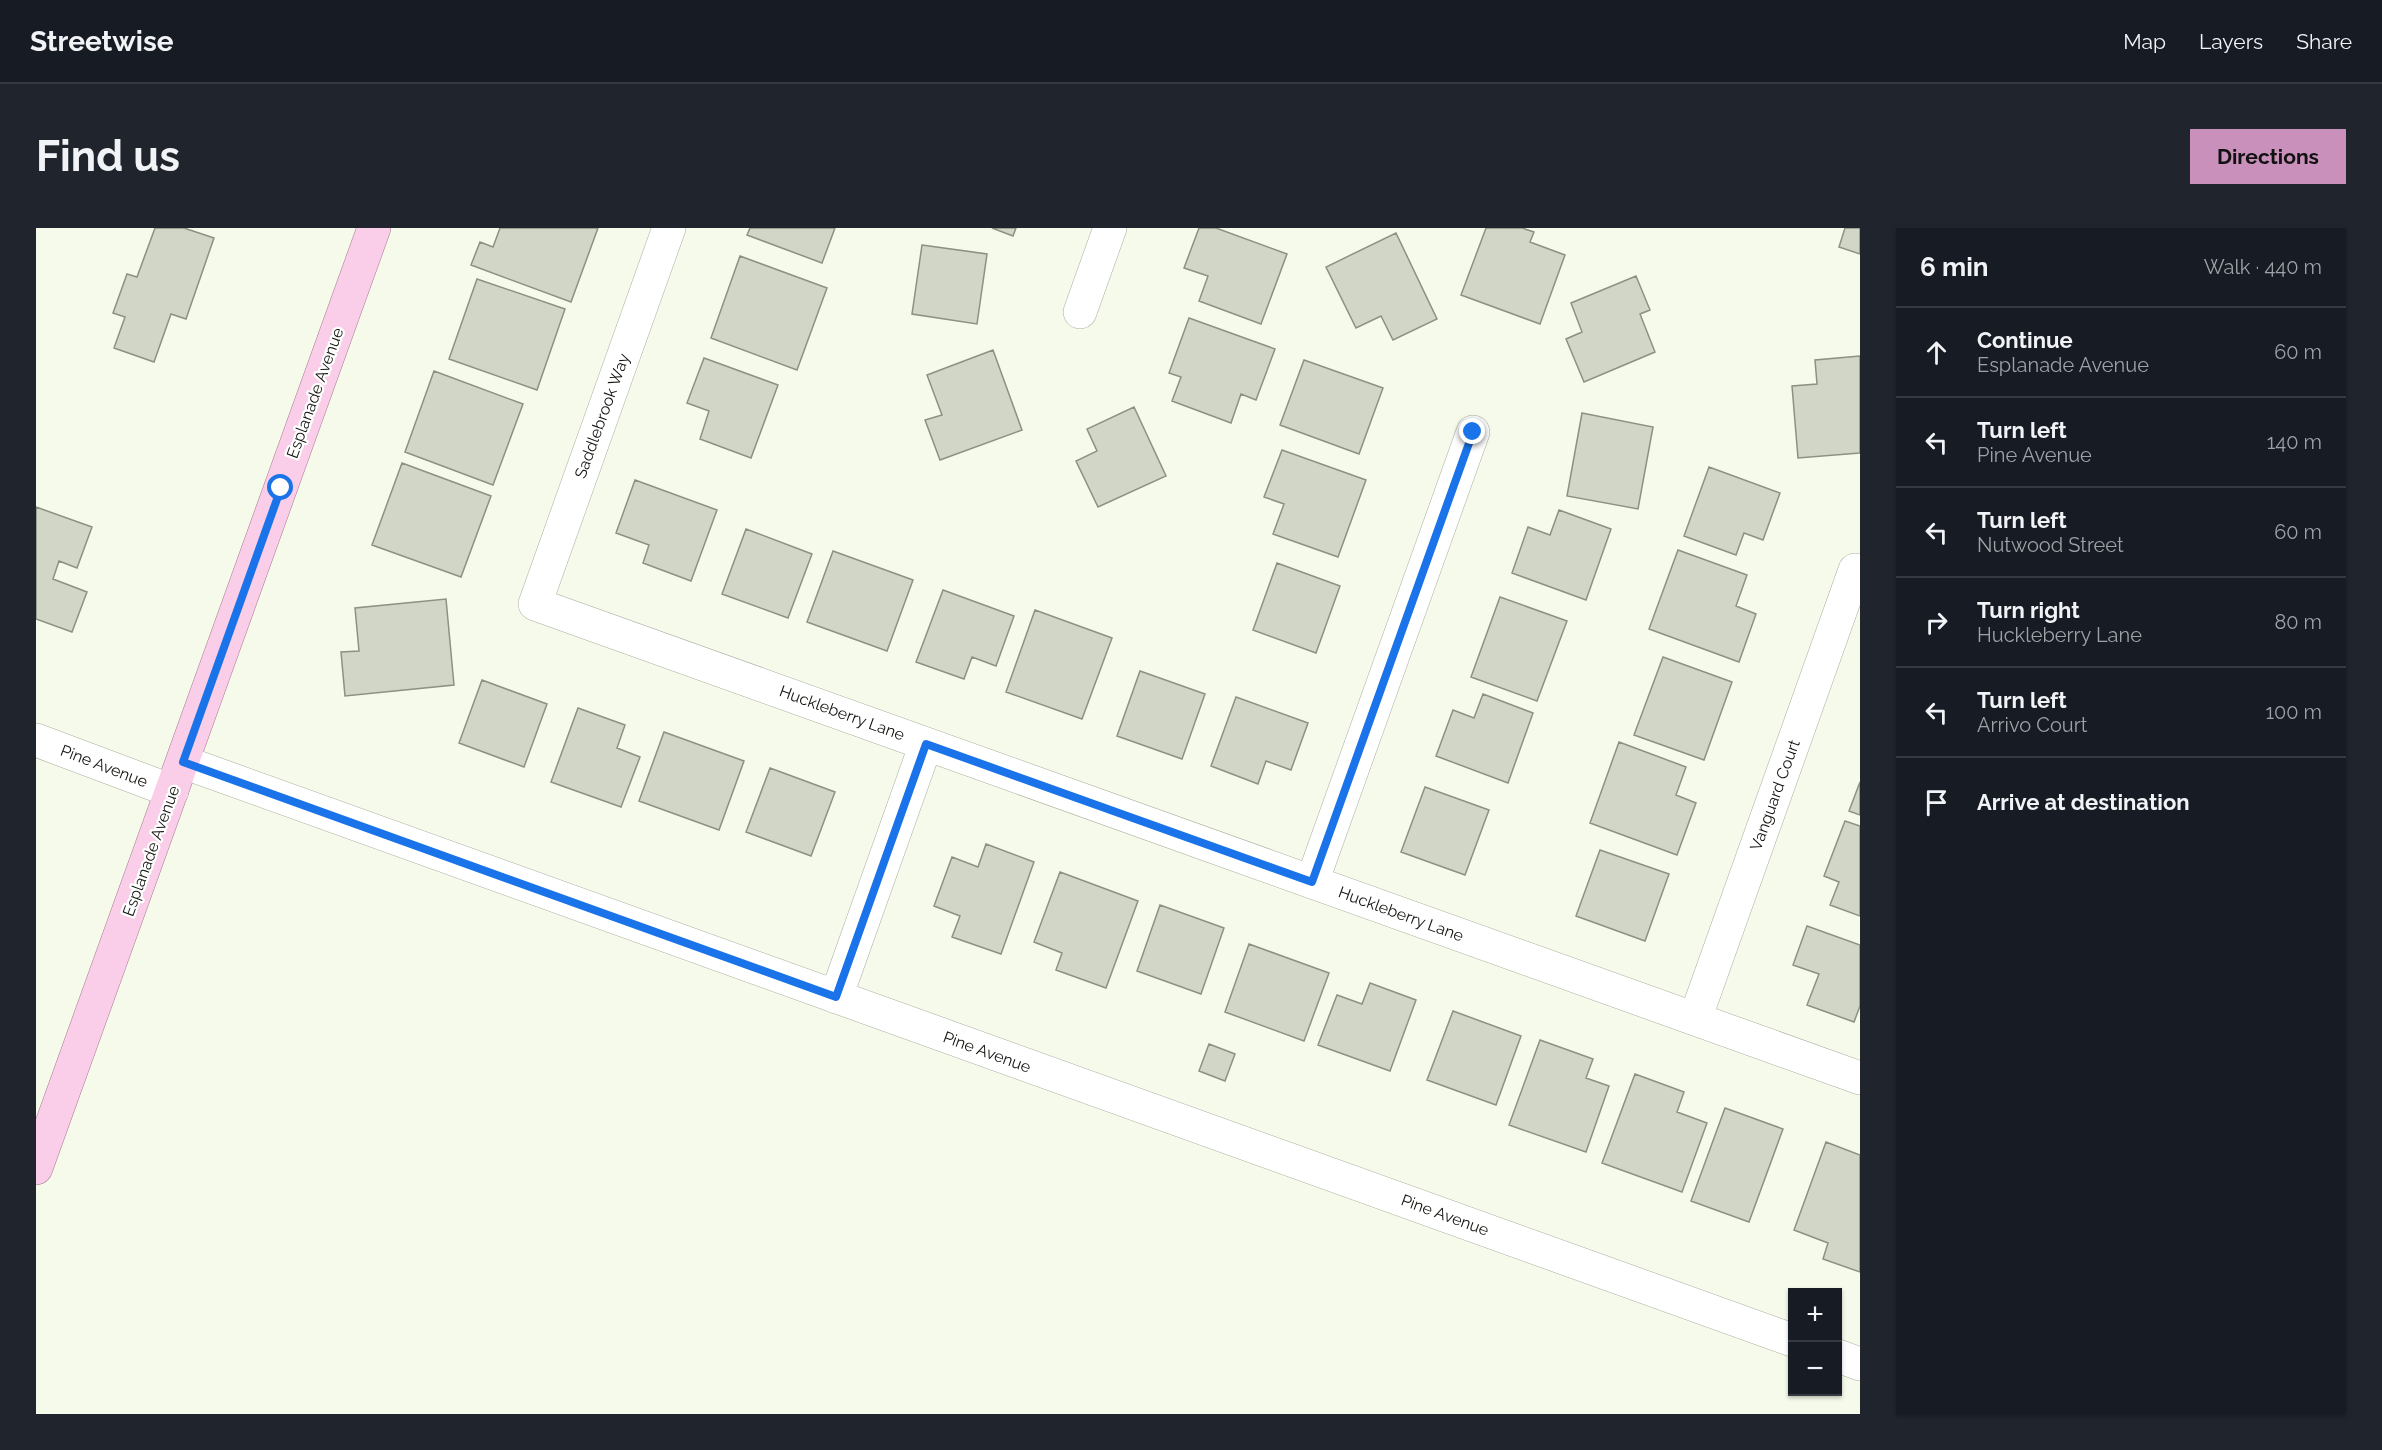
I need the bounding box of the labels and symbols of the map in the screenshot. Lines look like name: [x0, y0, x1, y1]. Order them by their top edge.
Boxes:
street label: Esplanade Avenue: [283, 325, 347, 461]
street label: Saddlebrook Way: [571, 351, 634, 481]
route end: [1459, 418, 1485, 444]
route start: [267, 474, 293, 500]
street label: Huckleberry Lane: [777, 682, 907, 744]
street label: Vanguard Court: [1746, 736, 1804, 853]
street label: Pine Avenue: [58, 741, 150, 791]
street label: Esplanade Avenue: [119, 783, 183, 919]
street label: Huckleberry Lane: [1336, 883, 1466, 945]
street label: Pine Avenue: [941, 1027, 1033, 1077]
street label: Pine Avenue: [1399, 1190, 1491, 1240]

